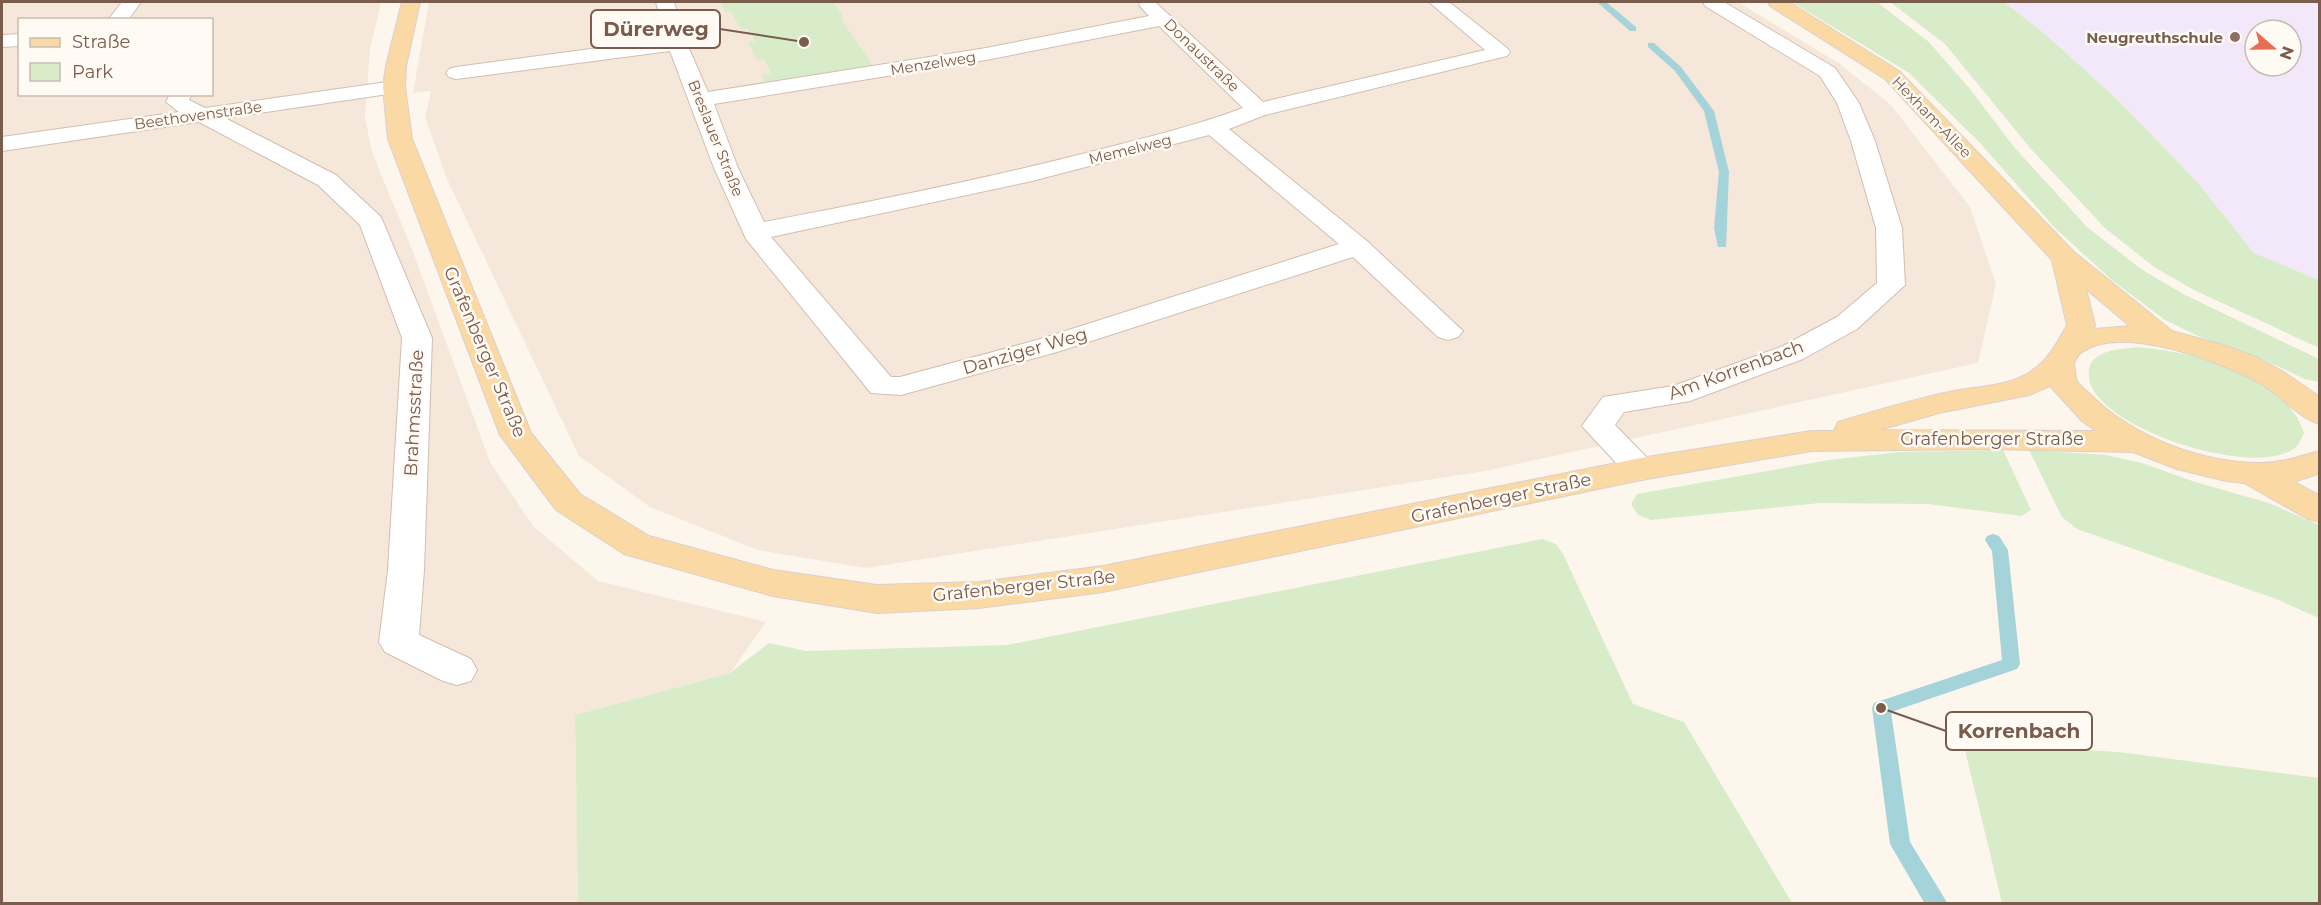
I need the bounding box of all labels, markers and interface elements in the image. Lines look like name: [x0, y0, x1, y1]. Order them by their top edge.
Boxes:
callout: Dürerweg: [591, 10, 720, 48]
street label: Donaustraße: [1160, 14, 1244, 96]
text: Dürerweg: [603, 17, 709, 41]
legend: [18, 18, 213, 96]
north arrow: [2243, 18, 2303, 78]
place label: Neugreuthschule: [2086, 28, 2223, 47]
marker: Neugreuthschule: [2228, 30, 2242, 44]
text: Straße: [72, 31, 131, 53]
text: N: [2275, 44, 2298, 62]
street label: Menzelweg: [889, 47, 977, 79]
text: Park: [72, 61, 113, 83]
street label: Hexham-Allee: [1888, 72, 1976, 162]
street label: Breslauer Straße: [684, 77, 748, 199]
street label: Beethovenstraße: [133, 97, 263, 133]
street label: Memelweg: [1087, 130, 1173, 168]
street label: Grafenberger Straße: [439, 263, 531, 441]
street label: Danziger Weg: [960, 323, 1090, 379]
street label: Am Korrenbach: [1665, 335, 1807, 405]
street label: Brahmsstraße: [400, 349, 428, 477]
street label: Grafenberger Straße: [1900, 428, 2084, 450]
street label: Grafenberger Straße: [1409, 468, 1593, 528]
street label: Grafenberger Straße: [932, 565, 1117, 607]
callout: Korrenbach: [1946, 712, 2092, 750]
text: Korrenbach: [1958, 719, 2080, 743]

